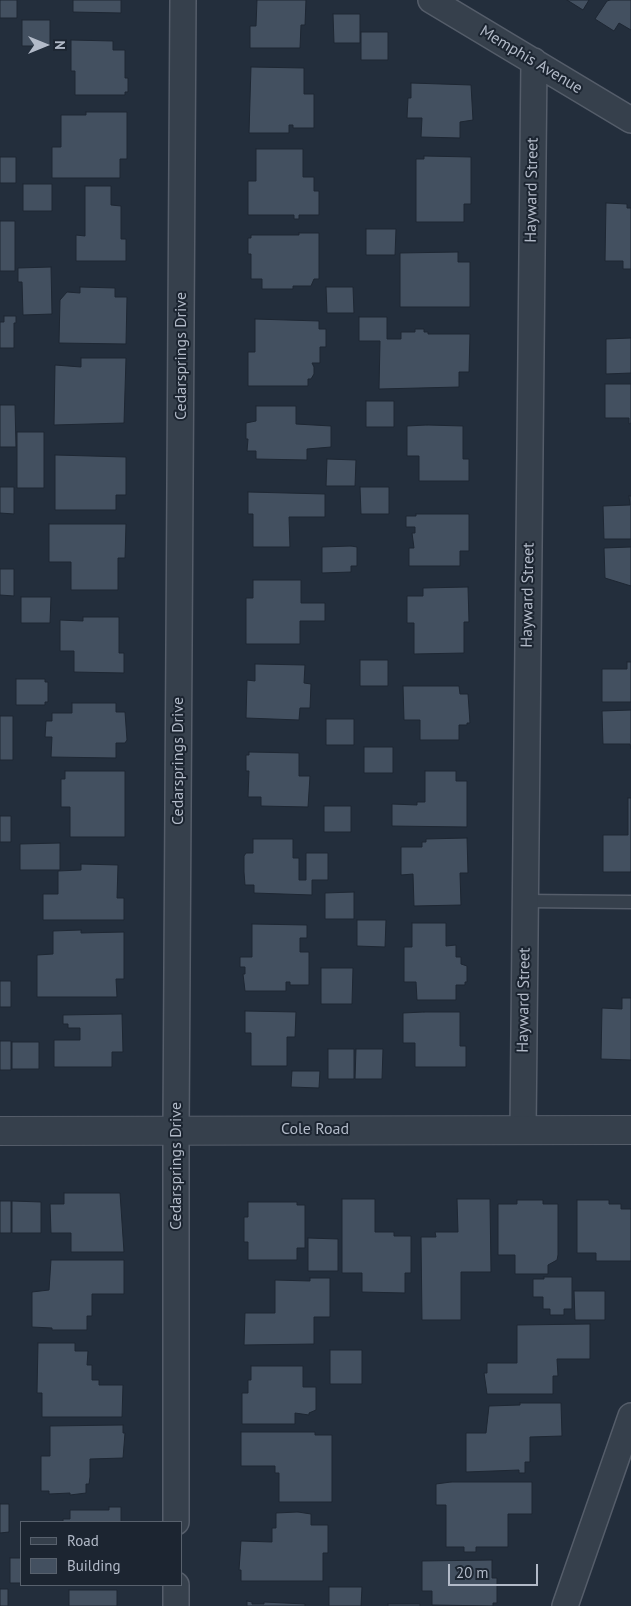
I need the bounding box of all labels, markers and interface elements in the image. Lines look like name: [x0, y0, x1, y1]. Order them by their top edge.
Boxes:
north arrow: [20, 20, 70, 70]
street label: Memphis Avenue: [476, 22, 586, 98]
text: N: [51, 40, 69, 50]
street label: Hayward Street: [521, 137, 543, 243]
street label: Cedarsprings Drive: [171, 292, 191, 420]
street label: Hayward Street: [517, 542, 539, 648]
street label: Cedarsprings Drive: [168, 697, 188, 825]
street label: Hayward Street: [513, 947, 535, 1053]
street label: Cedarsprings Drive: [166, 1102, 186, 1230]
street label: Cole Road: [281, 1119, 349, 1139]
legend: [20, 1521, 182, 1586]
text: Road: [67, 1531, 99, 1550]
scale bar: [451, 1554, 541, 1586]
text: Building: [67, 1556, 121, 1575]
text: 20 m: [456, 1563, 489, 1582]

